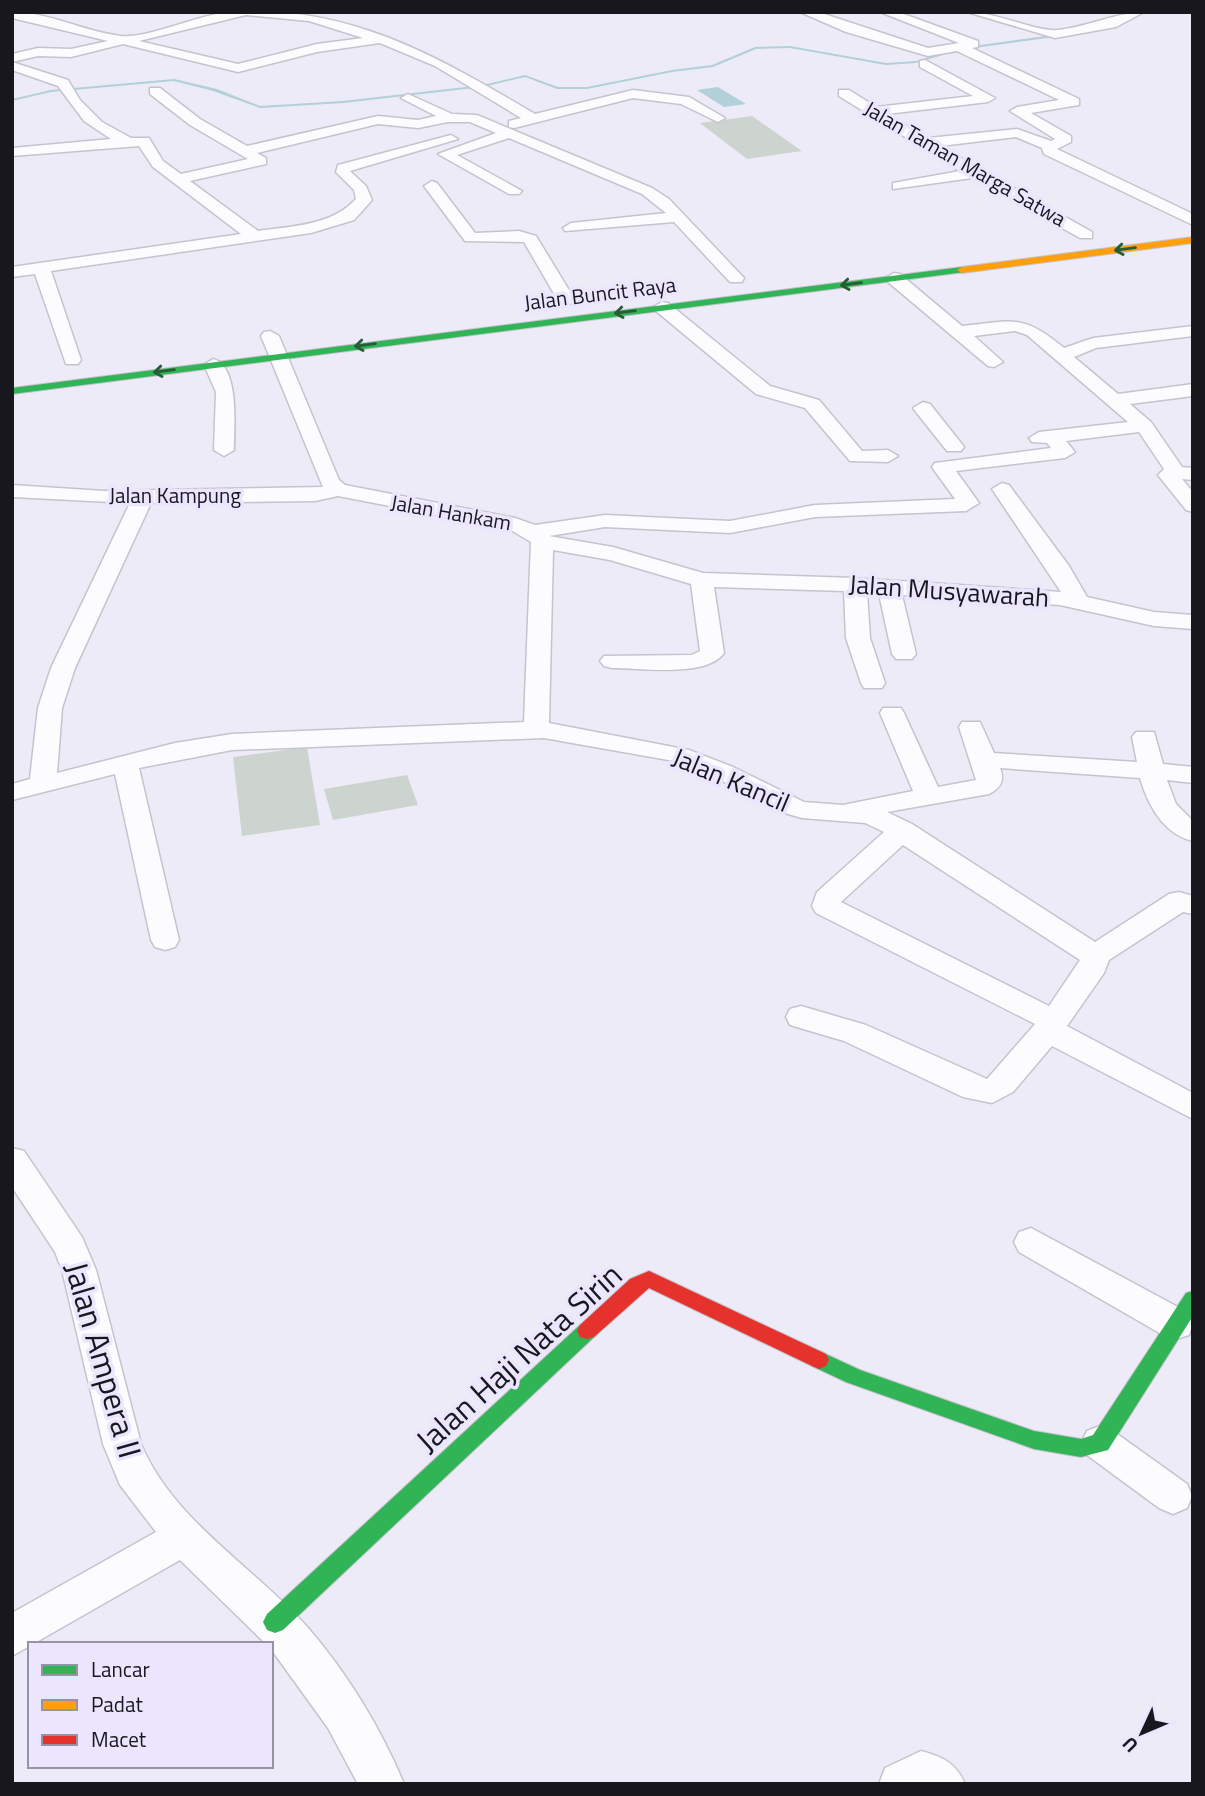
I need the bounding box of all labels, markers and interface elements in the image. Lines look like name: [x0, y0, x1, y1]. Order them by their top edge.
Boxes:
street label: Jalan Taman Marga Satwa: [859, 92, 1073, 234]
one-way arrow: [1114, 242, 1137, 255]
street label: Jalan Buncit Raya: [522, 268, 678, 318]
one-way arrow: [840, 277, 863, 290]
one-way arrow: [614, 305, 637, 318]
one-way arrow: [354, 338, 377, 351]
one-way arrow: [154, 365, 176, 378]
street label: Jalan Kampung: [109, 479, 241, 511]
street label: Jalan Hankam: [388, 486, 514, 538]
street label: Jalan Musyawarah: [848, 564, 1051, 617]
street label: Jalan Kancil: [666, 737, 796, 822]
street label: Jalan Haji Nata Sirin: [404, 1251, 632, 1463]
street label: Jalan Ampera II: [53, 1256, 155, 1463]
legend: [28, 1642, 273, 1768]
text: Lancar: [91, 1653, 150, 1685]
text: Padat: [91, 1688, 143, 1720]
north arrow: [1107, 1698, 1177, 1768]
text: Macet: [91, 1723, 147, 1755]
text: U: [1115, 1731, 1144, 1760]

